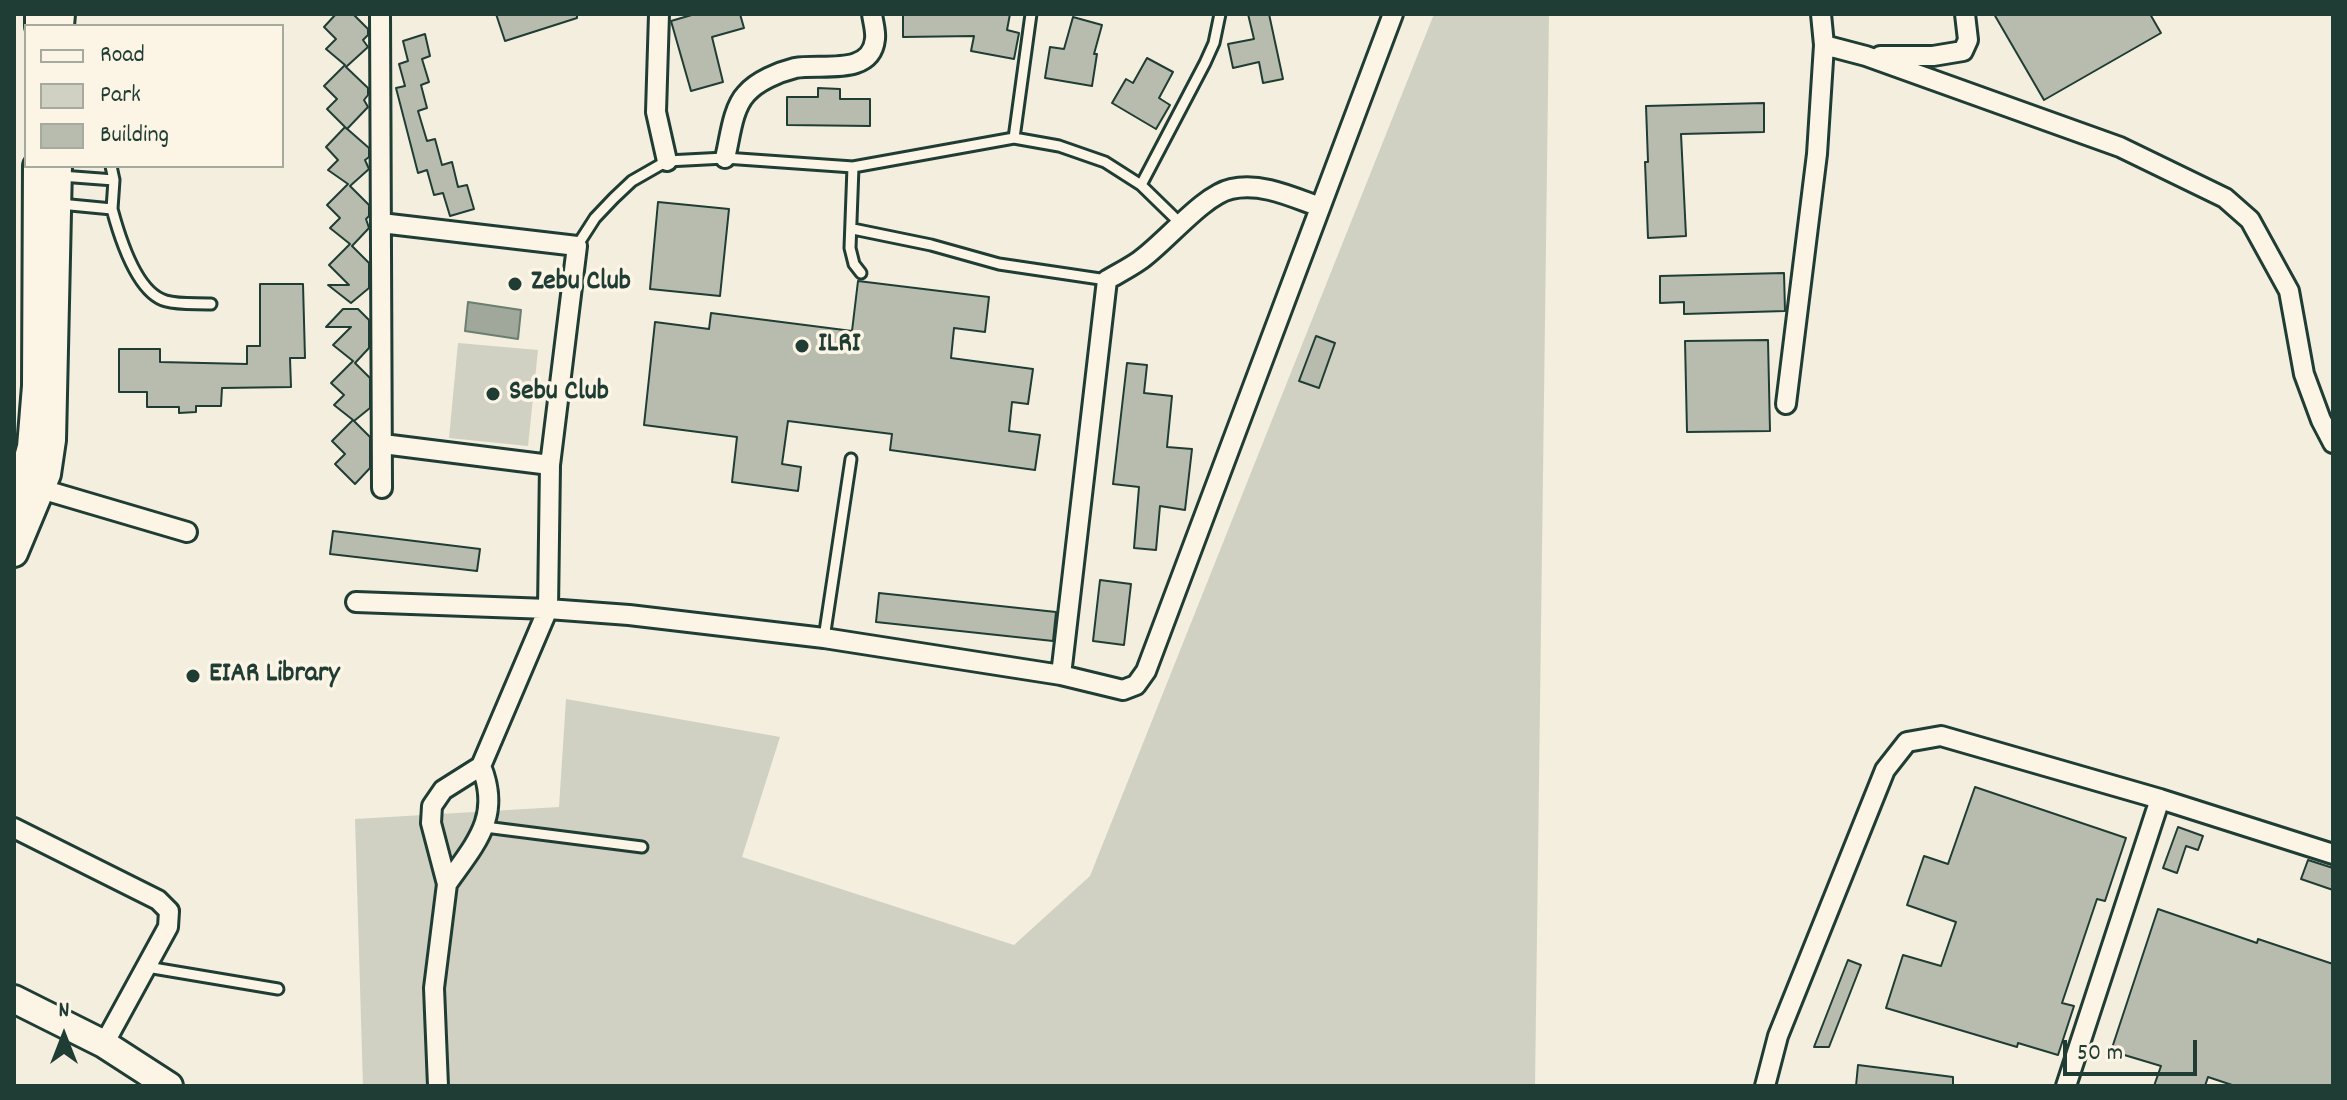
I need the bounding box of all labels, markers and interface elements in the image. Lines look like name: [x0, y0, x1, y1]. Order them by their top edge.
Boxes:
legend: [24, 24, 284, 168]
text: Road: [100, 39, 145, 73]
text: Park: [100, 79, 141, 113]
text: Building: [100, 119, 169, 153]
place label: Zebu Club: [531, 267, 631, 301]
marker: Zebu Club: [506, 275, 524, 293]
place label: ILRI: [818, 329, 860, 363]
marker: ILRI: [793, 337, 811, 355]
place label: Sebu Club: [509, 377, 609, 411]
marker: Sebu Club: [484, 385, 502, 403]
place label: EIAR Library: [209, 659, 340, 693]
marker: EIAR Library: [184, 667, 202, 685]
north arrow: [24, 996, 104, 1076]
text: N: [59, 996, 69, 1027]
scale bar: [2067, 1024, 2201, 1074]
text: 50 m: [2077, 1037, 2123, 1071]

